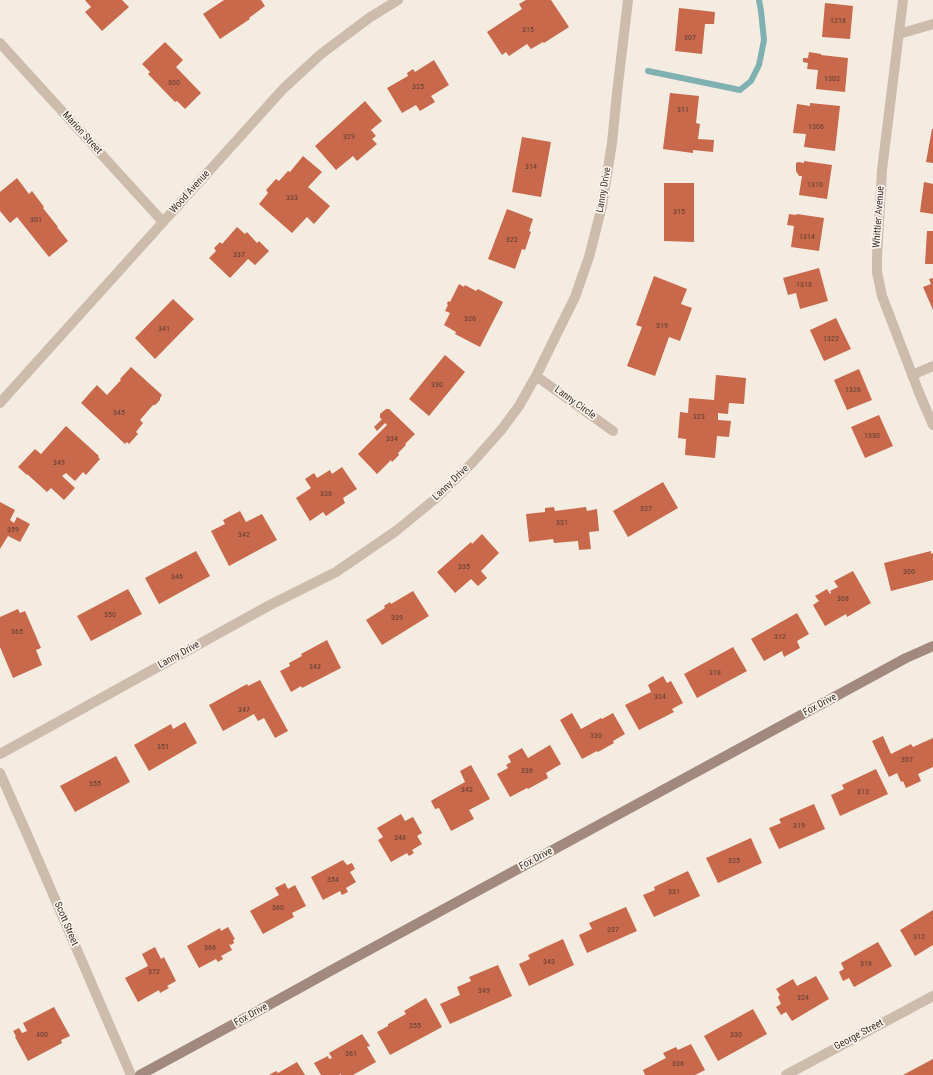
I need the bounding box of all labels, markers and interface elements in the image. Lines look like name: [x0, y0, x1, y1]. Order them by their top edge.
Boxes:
house number: 1218: [830, 16, 846, 26]
house number: 315: [522, 25, 534, 35]
house number: 307: [684, 33, 696, 43]
house number: 1302: [824, 74, 840, 84]
house number: 300: [168, 78, 180, 88]
house number: 325: [412, 82, 424, 92]
house number: 311: [677, 105, 689, 115]
street label: Marion Street: [60, 109, 104, 157]
house number: 1306: [808, 122, 824, 132]
house number: 329: [343, 132, 355, 142]
house number: 314: [525, 162, 537, 172]
street label: Lanny Drive: [594, 166, 614, 214]
street label: Wood Avenue: [168, 168, 212, 216]
house number: 1310: [807, 180, 823, 190]
street label: Whittier Avenue: [871, 186, 887, 248]
house number: 333: [286, 193, 298, 203]
house number: 315: [673, 207, 685, 217]
house number: 301: [30, 215, 42, 225]
house number: 1314: [799, 232, 815, 242]
house number: 322: [506, 235, 518, 245]
house number: 337: [233, 250, 245, 260]
house number: 1318: [796, 280, 812, 290]
house number: 326: [464, 314, 476, 324]
house number: 319: [656, 321, 668, 331]
house number: 341: [158, 324, 170, 334]
house number: 1322: [823, 334, 839, 344]
house number: 330: [431, 380, 443, 390]
street label: Lanny Circle: [552, 384, 598, 422]
house number: 1326: [845, 385, 861, 395]
house number: 345: [113, 408, 125, 418]
house number: 323: [693, 412, 705, 422]
house number: 1330: [864, 431, 880, 441]
house number: 334: [386, 434, 398, 444]
house number: 349: [53, 458, 65, 468]
street label: Lanny Drive: [430, 463, 472, 503]
house number: 338: [320, 489, 332, 499]
house number: 327: [640, 504, 652, 514]
house number: 331: [556, 518, 568, 528]
house number: 359: [7, 525, 19, 535]
house number: 342: [238, 530, 250, 540]
house number: 335: [458, 562, 470, 572]
house number: 300: [903, 567, 915, 577]
house number: 346: [171, 572, 183, 582]
house number: 308: [837, 594, 849, 604]
house number: 350: [104, 610, 116, 620]
house number: 339: [391, 613, 403, 623]
house number: 365: [11, 627, 23, 637]
house number: 312: [774, 632, 786, 642]
street label: Lanny Drive: [156, 639, 202, 671]
house number: 343: [309, 662, 321, 672]
house number: 318: [709, 668, 721, 678]
street label: Fox Drive: [801, 691, 839, 719]
house number: 324: [654, 692, 666, 702]
house number: 347: [238, 705, 250, 715]
house number: 330: [590, 731, 602, 741]
house number: 351: [157, 742, 169, 752]
house number: 307: [901, 755, 913, 765]
house number: 336: [521, 766, 533, 776]
house number: 355: [89, 779, 101, 789]
house number: 342: [461, 785, 473, 795]
house number: 313: [857, 787, 869, 797]
house number: 319: [793, 821, 805, 831]
house number: 348: [394, 833, 406, 843]
street label: Fox Drive: [517, 845, 555, 873]
house number: 325: [728, 856, 740, 866]
house number: 354: [327, 875, 339, 885]
house number: 331: [668, 887, 680, 897]
street label: Scott Street: [51, 900, 81, 948]
house number: 360: [272, 903, 284, 913]
house number: 337: [607, 925, 619, 935]
house number: 312: [913, 932, 925, 942]
house number: 366: [204, 943, 216, 953]
house number: 343: [543, 957, 555, 967]
house number: 318: [860, 959, 872, 969]
house number: 372: [148, 967, 160, 977]
house number: 349: [478, 986, 490, 996]
house number: 324: [797, 993, 809, 1003]
street label: Fox Drive: [232, 1001, 270, 1029]
street label: George Street: [832, 1017, 886, 1053]
house number: 355: [409, 1021, 421, 1031]
house number: 400: [36, 1030, 48, 1040]
house number: 330: [730, 1030, 742, 1040]
house number: 361: [345, 1049, 357, 1059]
house number: 336: [672, 1059, 684, 1069]

